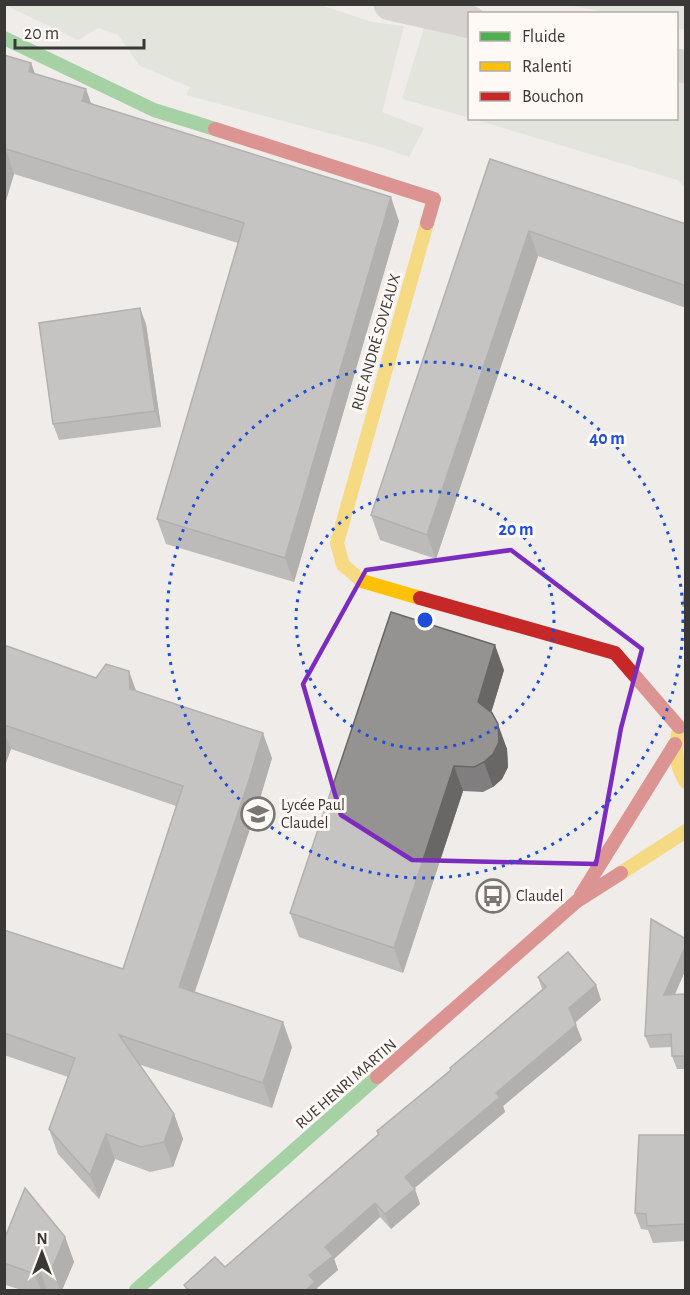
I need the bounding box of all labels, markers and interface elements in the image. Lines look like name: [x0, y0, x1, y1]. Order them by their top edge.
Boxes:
scale bar: [15, 12, 144, 50]
legend: [468, 12, 678, 120]
text: 20 m: [24, 25, 59, 43]
text: Fluide: [522, 28, 565, 46]
text: Ralenti: [522, 58, 572, 76]
text: Bouchon: [522, 88, 584, 106]
street label: RUE ANDRÉ SOVEAUX: [347, 271, 403, 412]
text: 40 m: [589, 430, 625, 448]
text: 20 m: [498, 521, 534, 539]
centre of rings: [415, 610, 435, 630]
school or university icon: Lycée Paul Claudel: [240, 796, 276, 832]
place label: Lycée Paul Claudel: [281, 797, 345, 831]
bus stop icon: Claudel: [475, 878, 511, 914]
place label: Claudel: [516, 888, 563, 904]
street label: RUE HENRI MARTIN: [293, 1036, 399, 1132]
north arrow: [12, 1223, 72, 1283]
text: N: [36, 1231, 48, 1247]

